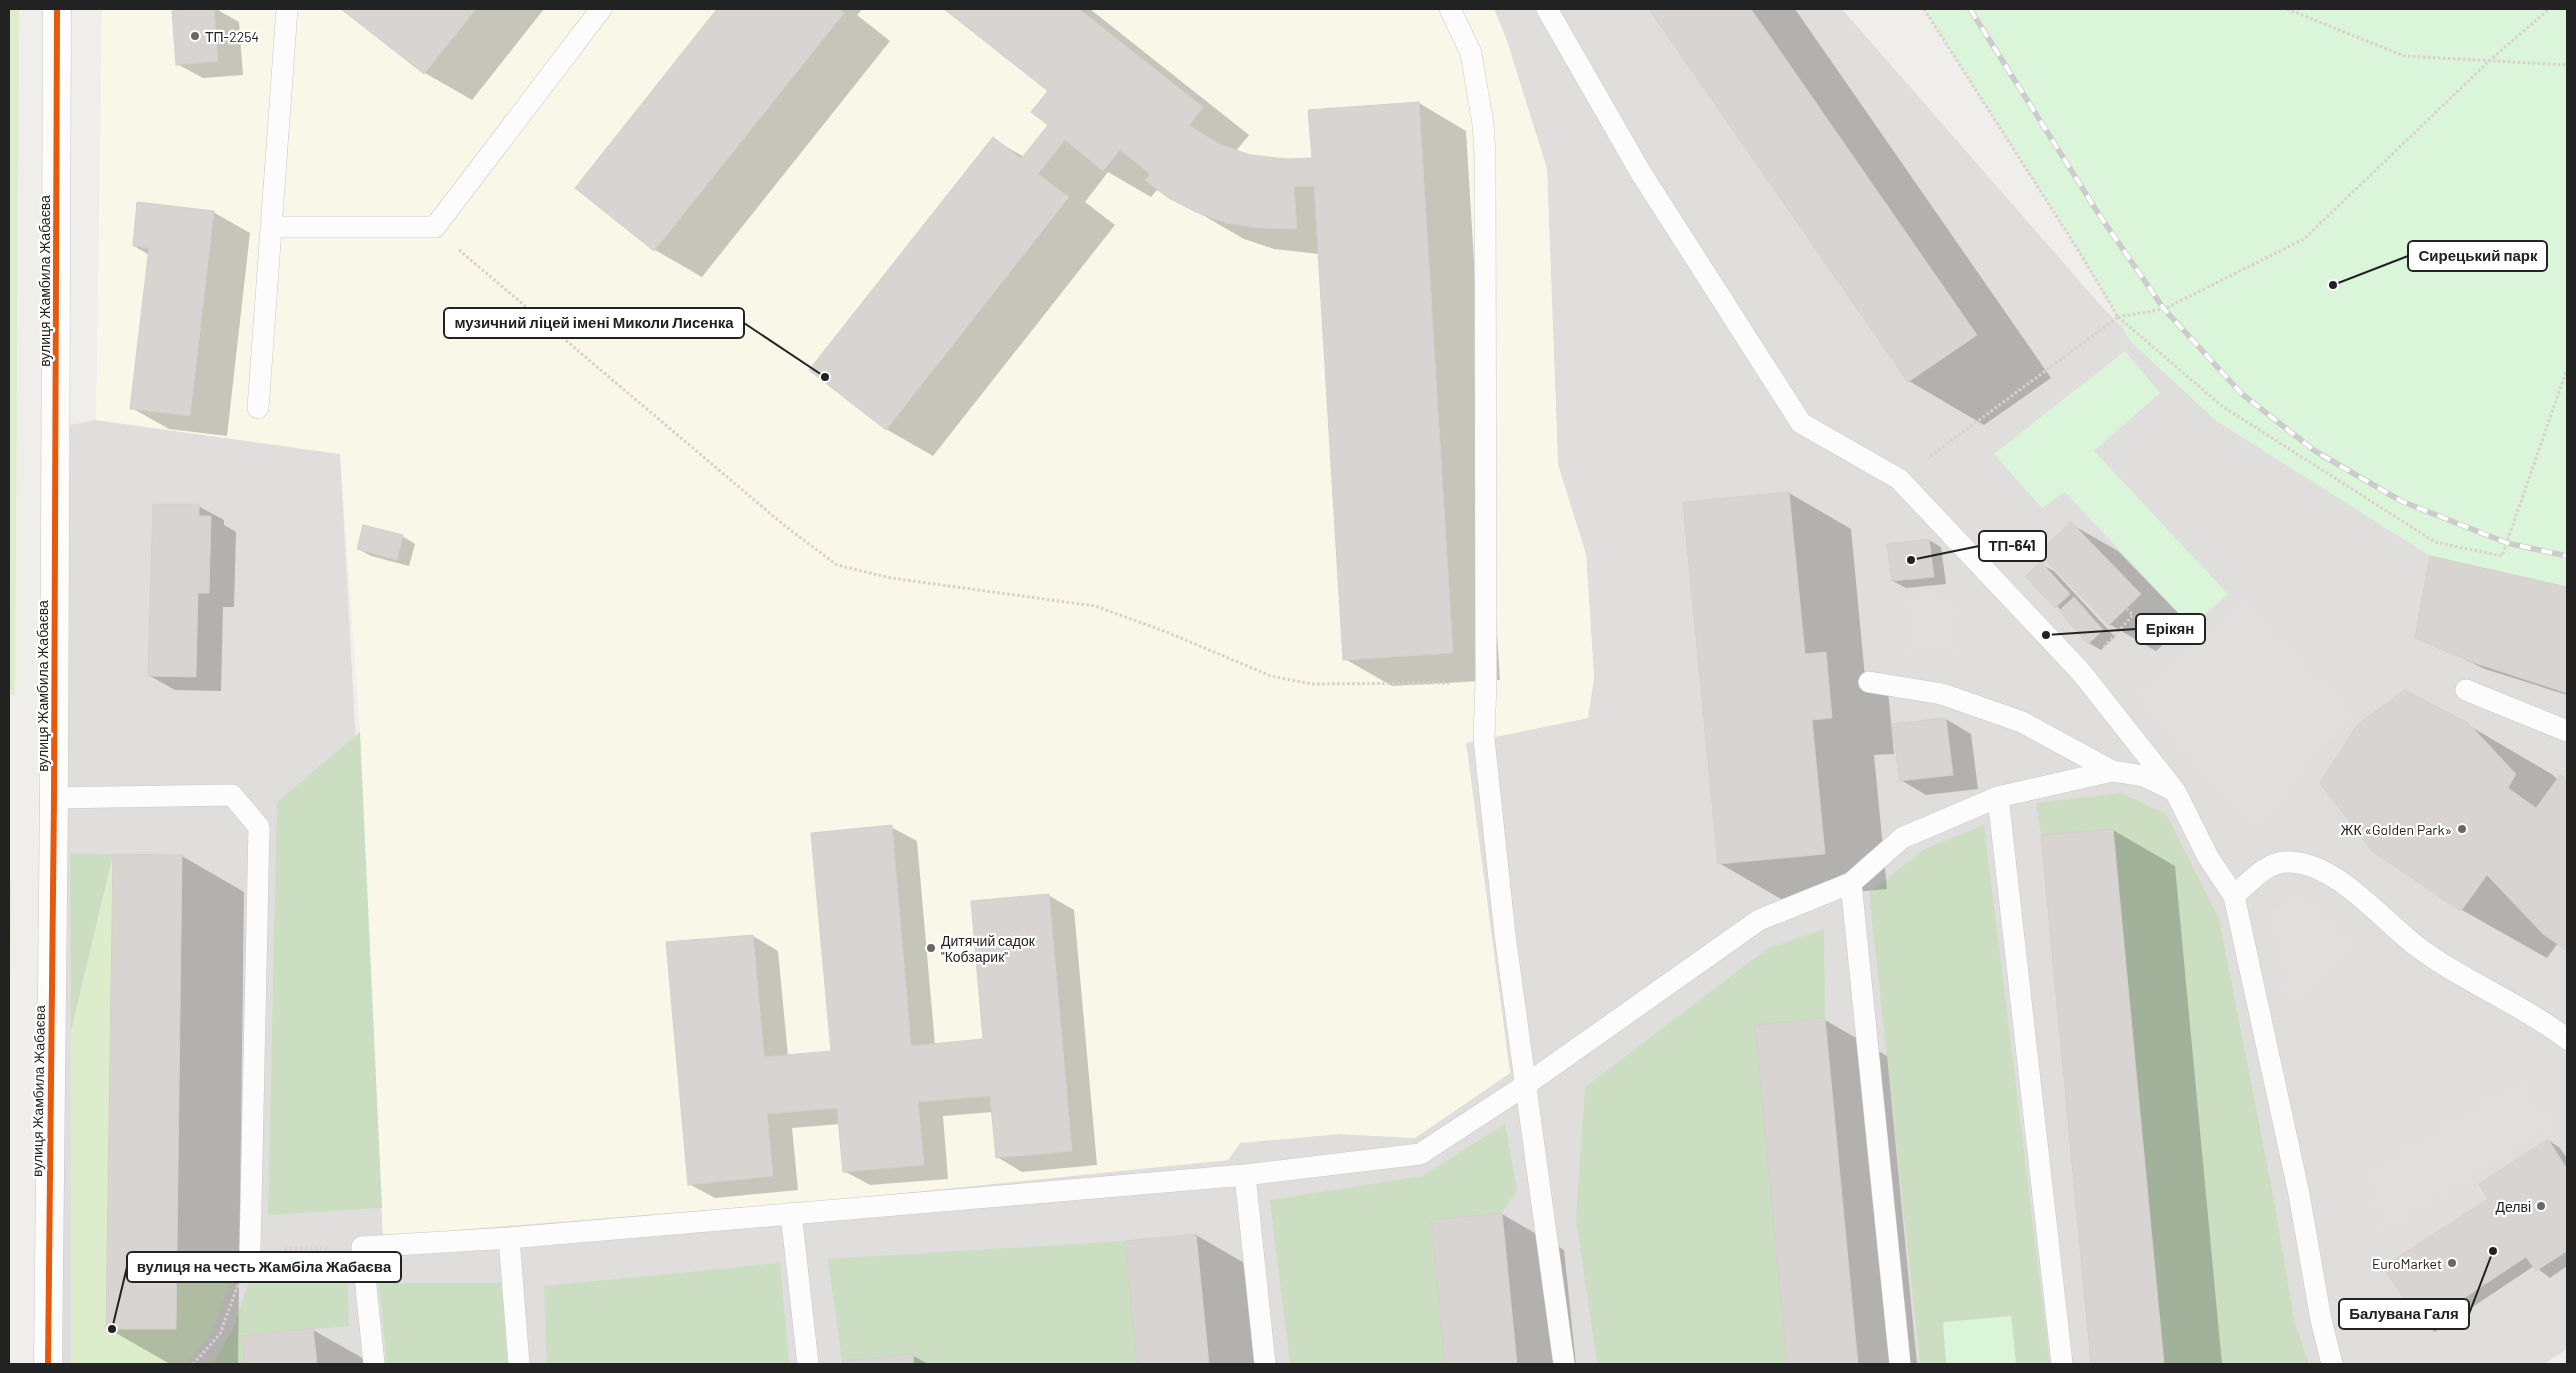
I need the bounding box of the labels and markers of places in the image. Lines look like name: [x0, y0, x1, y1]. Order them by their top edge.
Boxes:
place label: ТП-2254: [205, 28, 259, 45]
marker: ТП-2254: [189, 30, 201, 42]
callout: Сирецький парк: [2408, 241, 2547, 271]
callout: музичний ліцей імені Миколи Лисенка: [444, 308, 744, 338]
callout: ТП-641: [1979, 531, 2046, 561]
callout: Ерікян: [2136, 614, 2205, 644]
place label: ЖК «Golden Park»: [2341, 821, 2452, 838]
marker: ЖК «Golden Park»: [2456, 823, 2468, 835]
place label: Дитячий садок "Кобзарик": [941, 932, 1036, 965]
marker: Дитячий садок "Кобзарик": [925, 942, 937, 954]
place label: Делві: [2495, 1198, 2531, 1215]
marker: Делві: [2535, 1200, 2547, 1212]
callout: вулиця на честь Жамбіла Жабаєва: [127, 1252, 401, 1282]
place label: EuroMarket: [2372, 1255, 2442, 1272]
marker: EuroMarket: [2446, 1257, 2458, 1269]
callout: Балувана Галя: [2339, 1299, 2469, 1329]

